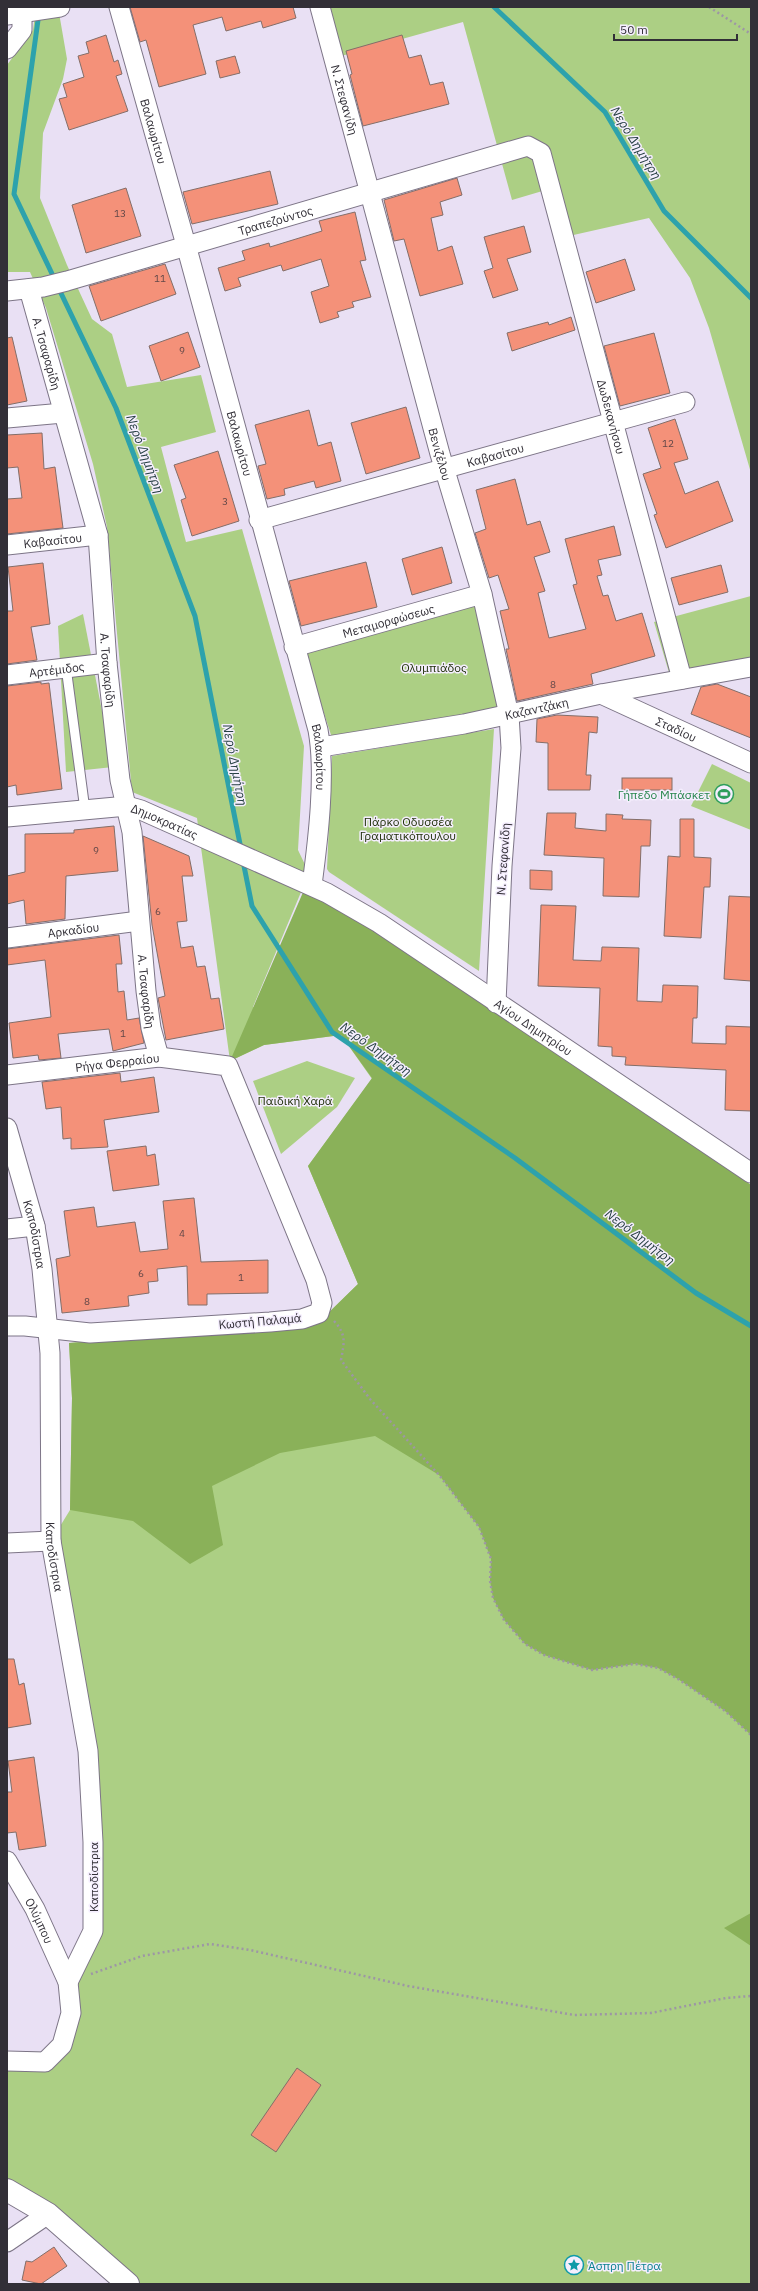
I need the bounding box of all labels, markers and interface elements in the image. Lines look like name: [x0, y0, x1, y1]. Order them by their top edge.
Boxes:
scale bar: [614, 16, 737, 42]
text: 50 m: [620, 22, 648, 37]
street label: Ν. Στεφανίδη: [328, 63, 362, 137]
street label: Βαλαωρίτου: [138, 97, 170, 165]
water label: Νερό Δημήτρη: [607, 103, 665, 183]
street label: Τραπεζούντος: [236, 202, 314, 238]
house number: 13: [114, 207, 126, 220]
house number: 11: [154, 272, 166, 285]
street label: Α. Τσαφαρίδη: [30, 315, 64, 392]
house number: 9: [179, 344, 185, 357]
street label: Δωδεκανήσου: [594, 377, 629, 456]
street label: Βαλαωρίτου: [224, 409, 256, 478]
water label: Νερό Δημήτρη: [122, 412, 168, 496]
street label: Βενιζέλου: [426, 426, 455, 482]
house number: 12: [662, 437, 674, 450]
street label: Καβασίτου: [465, 439, 526, 470]
house number: 3: [222, 495, 228, 508]
street label: Καβασίτου: [23, 529, 83, 551]
street label: Μεταμορφώσεως: [341, 600, 436, 640]
street label: Α. Τσαφαρίδη: [97, 632, 119, 708]
street label: Αρτέμιδος: [28, 658, 85, 680]
park label: Ολυμπιάδος: [401, 660, 467, 675]
house number: 8: [550, 678, 556, 691]
street label: Καζαντζάκη: [503, 694, 570, 722]
street label: Σταδίου: [654, 713, 699, 745]
street label: Βαλαωρίτου: [309, 722, 329, 791]
water label: Νερό Δημήτρη: [219, 723, 251, 807]
sports icon: Γήπεδο Μπάσκετ: [713, 783, 735, 805]
place label: Γήπεδο Μπάσκετ: [618, 787, 710, 802]
street label: Δημοκρατίας: [129, 800, 201, 842]
park label: Πάρκο Οδυσσέα Γραματικόπουλου: [360, 814, 456, 843]
street label: Ν. Στεφανίδη: [493, 822, 513, 896]
house number: 9: [93, 844, 99, 857]
house number: 6: [155, 905, 161, 918]
street label: Αρκαδίου: [47, 919, 100, 940]
street label: Α. Τσαφαρίδη: [135, 954, 159, 1030]
street label: Αγίου Δημητρίου: [492, 995, 575, 1058]
water label: Νερό Δημήτρη: [337, 1018, 415, 1080]
house number: 1: [120, 1027, 126, 1040]
street label: Ρήγα Φερραίου: [74, 1050, 160, 1074]
park label: Παιδική Χαρά: [257, 1093, 333, 1108]
street label: Καποδίστρια: [20, 1198, 49, 1270]
water label: Νερό Δημήτρη: [602, 1205, 678, 1269]
house number: 4: [179, 1227, 185, 1240]
house number: 6: [138, 1267, 144, 1280]
house number: 1: [238, 1271, 244, 1284]
house number: 8: [84, 1295, 90, 1308]
street label: Κωστή Παλαμά: [218, 1310, 302, 1332]
street label: Καποδίστρια: [43, 1522, 67, 1593]
street label: Καποδίστρια: [86, 1842, 101, 1912]
street label: Ολύμπου: [22, 1895, 57, 1946]
place icon: Άσπρη Πέτρα: [563, 2254, 585, 2276]
place label: Άσπρη Πέτρα: [588, 2258, 661, 2273]

